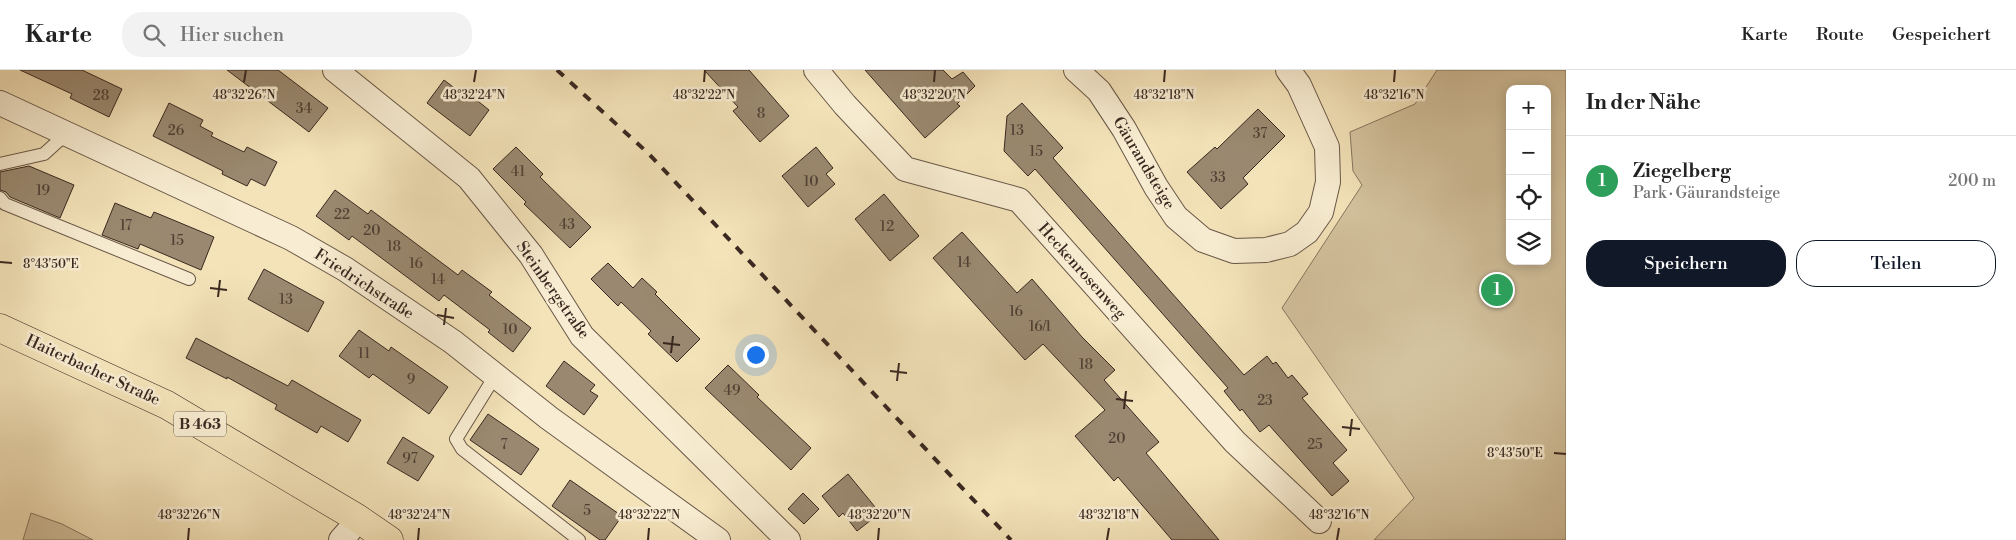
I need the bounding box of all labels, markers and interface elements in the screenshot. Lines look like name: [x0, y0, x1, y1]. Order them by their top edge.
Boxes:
search box: [122, 12, 472, 57]
text: Karte: [25, 20, 92, 50]
icon: search: [140, 21, 168, 49]
text: Hier suchen: [180, 23, 284, 47]
text: Karte: [1741, 23, 1788, 46]
text: Route: [1816, 23, 1864, 46]
text: Gespeichert: [1892, 23, 1991, 46]
map controls: [1506, 85, 1551, 265]
button: +: [1506, 85, 1551, 130]
house number: 28: [93, 87, 109, 105]
text: 48°32'26"N: [213, 88, 275, 103]
text: 48°32'24"N: [443, 88, 505, 103]
text: 48°32'22"N: [673, 88, 735, 103]
text: 48°32'20"N: [902, 88, 966, 103]
text: 48°32'18"N: [1134, 88, 1195, 103]
text: 48°32'16"N: [1364, 88, 1424, 103]
text: In der Nähe: [1586, 90, 1701, 116]
house number: 34: [296, 100, 312, 118]
house number: 8: [757, 105, 765, 123]
street label: Gäurandsteige: [1108, 113, 1180, 213]
house number: 26: [168, 122, 185, 140]
house number: 13: [1010, 122, 1024, 140]
house number: 37: [1253, 125, 1267, 143]
button: −: [1506, 130, 1551, 175]
house number: 15: [1029, 143, 1043, 161]
text: Ziegelberg: [1633, 159, 1731, 183]
house number: 41: [511, 163, 525, 181]
house number: 33: [1210, 169, 1226, 187]
text: 1: [1598, 171, 1606, 191]
text: 200 m: [1948, 171, 1996, 191]
house number: 10: [804, 173, 818, 191]
button: locate: [1506, 175, 1551, 220]
house number: 19: [36, 182, 50, 200]
text: Park · Gäurandsteige: [1633, 183, 1780, 203]
house number: 22: [334, 206, 350, 224]
house number: 43: [559, 216, 575, 234]
house number: 17: [120, 217, 132, 235]
house number: 12: [880, 218, 894, 236]
street label: Heckenrosenweg: [1034, 219, 1131, 324]
button: layers: [1506, 220, 1551, 265]
house number: 20: [363, 222, 381, 240]
house number: 15: [170, 232, 184, 250]
street label: Steinbergstraße: [512, 237, 594, 343]
house number: 18: [387, 238, 401, 256]
button: Speichern: [1586, 240, 1786, 287]
button: Teilen: [1796, 240, 1996, 287]
street label: Friedrichstraße: [310, 244, 418, 324]
house number: 14: [957, 254, 971, 272]
house number: 16: [409, 255, 424, 273]
text: 8°43'50"E: [23, 257, 79, 272]
house number: 14: [431, 271, 445, 289]
pin: 1: [1481, 271, 1513, 309]
house number: 13: [279, 291, 293, 309]
house number: 16: [1009, 303, 1024, 321]
house number: 16/1: [1029, 318, 1051, 336]
house number: 10: [503, 321, 517, 339]
street label: Haiterbacher Straße: [23, 330, 163, 410]
your location: [743, 342, 769, 368]
house number: 11: [358, 345, 370, 363]
house number: 18: [1079, 356, 1093, 374]
house number: 9: [407, 371, 415, 389]
house number: 49: [724, 382, 740, 400]
house number: 23: [1257, 392, 1273, 410]
road number: B 463: [174, 412, 226, 436]
house number: 20: [1108, 430, 1126, 448]
house number: 7: [500, 436, 508, 454]
house number: 25: [1307, 436, 1323, 454]
text: 8°43'50"E: [1487, 446, 1543, 461]
house number: 97: [402, 450, 418, 468]
house number: 5: [583, 502, 591, 520]
text: 48°32'26"N: [158, 508, 220, 523]
text: 48°32'24"N: [388, 508, 450, 523]
text: 48°32'22"N: [618, 508, 680, 523]
text: 48°32'20"N: [847, 508, 911, 523]
text: 48°32'18"N: [1079, 508, 1140, 523]
text: 48°32'16"N: [1309, 508, 1369, 523]

